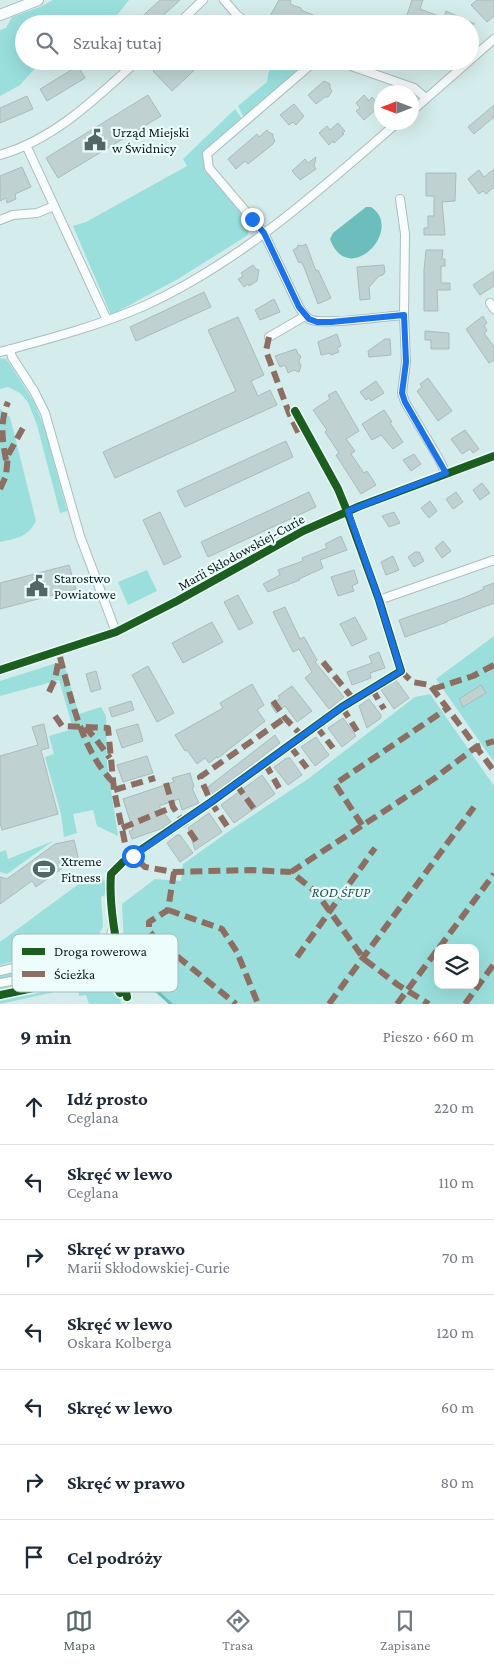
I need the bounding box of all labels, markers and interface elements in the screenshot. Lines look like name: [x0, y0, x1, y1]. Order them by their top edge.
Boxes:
search box: [15, 15, 479, 70]
icon: search: [33, 29, 61, 57]
text: Szukaj tutaj: [73, 32, 162, 53]
north arrow: [374, 85, 419, 130]
place label: Urząd Miejski w Świdnicy: [112, 124, 189, 156]
public building icon: Urząd Miejski w Świdnicy: [82, 127, 108, 153]
route end: [241, 208, 264, 231]
street label: Marii Skłodowskiej-Curie: [175, 510, 308, 594]
place label: Starostwo Powiatowe: [54, 570, 116, 602]
public building icon: Starostwo Powiatowe: [24, 573, 50, 599]
route start: [122, 845, 145, 868]
place label: Xtreme Fitness: [61, 853, 102, 885]
sports icon: Xtreme Fitness: [31, 856, 57, 882]
park label: ROD ŚFUP: [312, 884, 371, 900]
legend: [12, 934, 178, 992]
text: Droga rowerowa: [54, 943, 147, 959]
map controls: [434, 944, 479, 989]
button: layers: [434, 944, 479, 989]
text: Ścieżka: [54, 966, 96, 982]
text: 9 min: [20, 1025, 71, 1049]
text: Pieszo · 660 m: [383, 1028, 474, 1045]
text: Idź prosto: [67, 1088, 148, 1109]
icon: ahead: [20, 1093, 48, 1121]
text: 220 m: [434, 1099, 474, 1116]
text: Ceglana: [67, 1109, 119, 1126]
text: Skręć w lewo: [67, 1163, 173, 1184]
icon: left: [20, 1168, 48, 1196]
text: 110 m: [438, 1174, 474, 1191]
text: Ceglana: [67, 1184, 119, 1201]
text: Skręć w prawo: [67, 1238, 185, 1259]
icon: right: [20, 1243, 48, 1271]
text: 70 m: [442, 1249, 474, 1266]
text: Marii Skłodowskiej-Curie: [67, 1259, 230, 1276]
text: Skręć w lewo: [67, 1313, 173, 1334]
icon: left: [20, 1318, 48, 1346]
text: 120 m: [436, 1324, 474, 1341]
text: Oskara Kolberga: [67, 1334, 172, 1351]
icon: left: [20, 1393, 48, 1421]
text: Skręć w lewo: [67, 1397, 173, 1418]
text: 60 m: [441, 1399, 474, 1416]
icon: right: [20, 1468, 48, 1496]
text: Skręć w prawo: [67, 1472, 185, 1493]
text: 80 m: [440, 1474, 474, 1491]
icon: arrive: [20, 1543, 48, 1571]
text: Cel podróży: [67, 1547, 162, 1568]
tab: Mapa: [63, 1607, 95, 1653]
tab: Trasa: [222, 1607, 253, 1653]
tab: Zapisane: [380, 1607, 431, 1653]

